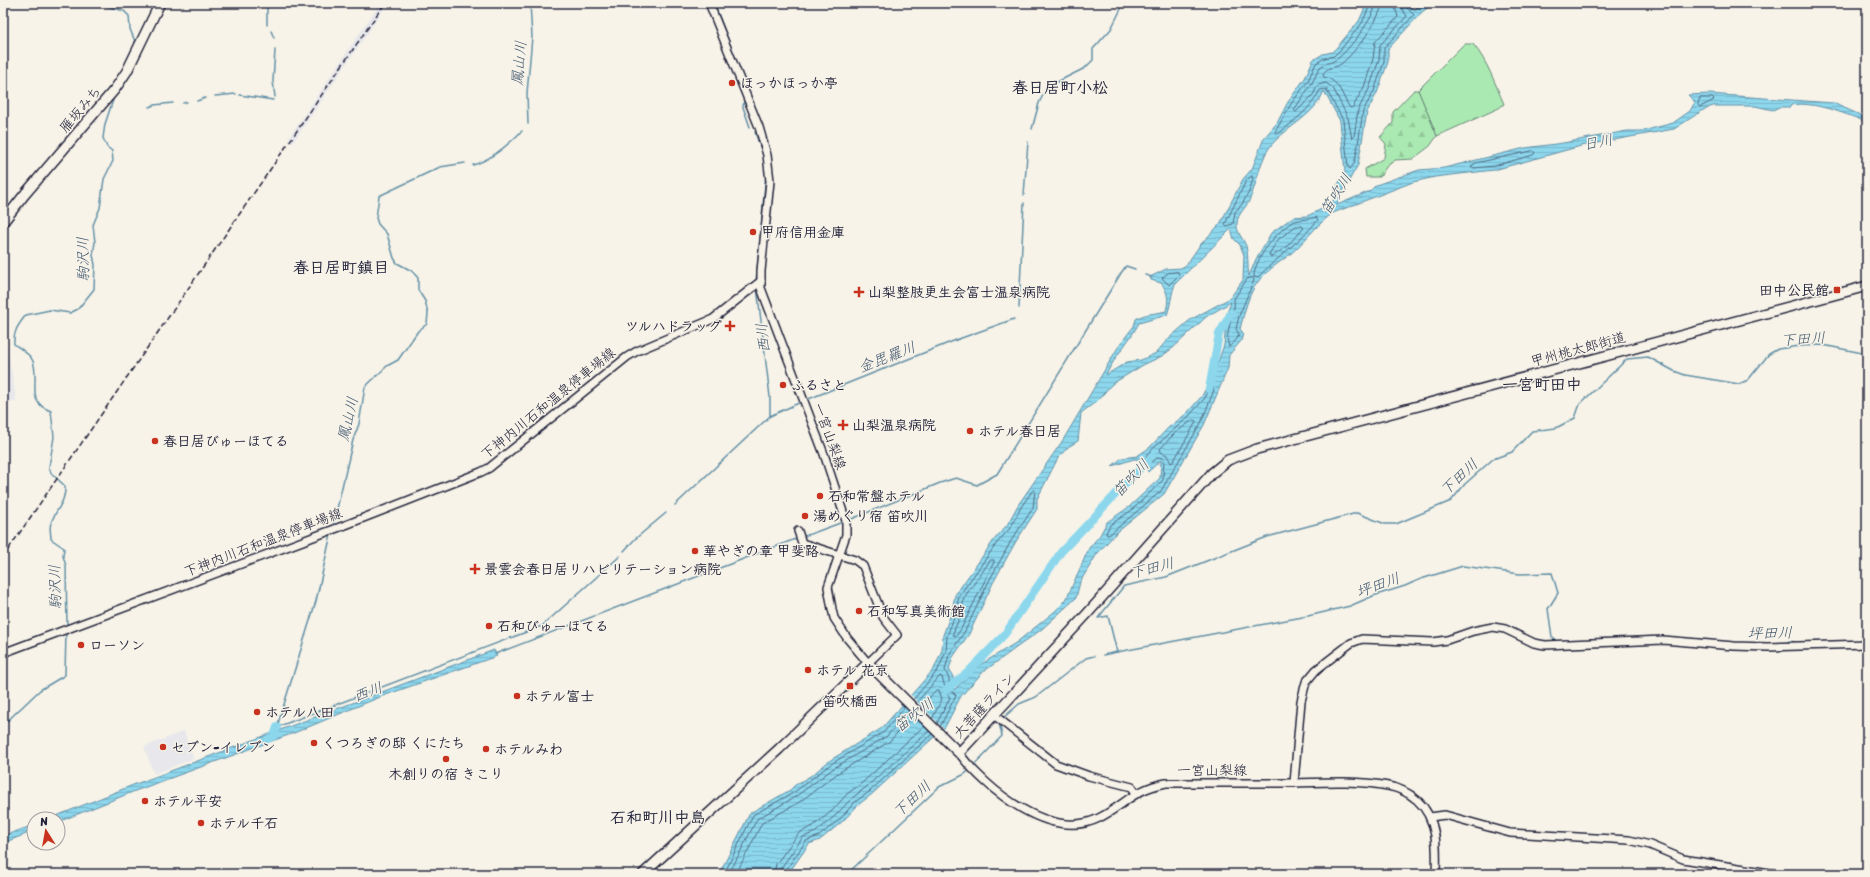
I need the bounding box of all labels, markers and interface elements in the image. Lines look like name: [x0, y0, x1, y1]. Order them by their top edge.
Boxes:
water label: 鳳山川: [504, 39, 534, 87]
place label: ほっかほっか亭: [740, 71, 838, 96]
district label: 春日居町小松: [1012, 73, 1108, 102]
marker: ほっかほっか亭: [727, 78, 737, 88]
street label: 雁坂みち: [53, 80, 108, 139]
water label: 日川: [1581, 126, 1615, 158]
water label: 笛吹川: [1313, 168, 1359, 220]
place label: 甲府信用金庫: [761, 220, 845, 245]
marker: 甲府信用金庫: [748, 227, 758, 237]
water label: 駒沢川: [70, 236, 96, 282]
district label: 春日居町鎮目: [293, 253, 389, 282]
place label: 田中公民館: [1759, 278, 1829, 303]
place label: 山梨整肢更生会富士温泉病院: [868, 280, 1050, 305]
marker: 田中公民館: [1832, 285, 1842, 295]
marker: 山梨整肢更生会富士温泉病院: [853, 286, 865, 298]
place label: ツルハドラッグ: [625, 314, 722, 339]
marker: ツルハドラッグ: [725, 321, 735, 331]
water label: 西川: [748, 322, 778, 354]
water label: 下田川: [1780, 324, 1826, 354]
street label: 甲州桃太郎街道: [1528, 325, 1629, 374]
water label: 金毘羅川: [854, 334, 920, 380]
street label: 下神内川石和温泉停車場線: [475, 341, 621, 466]
district label: 一宮町田中: [1502, 370, 1582, 399]
place label: ふるさと: [791, 373, 847, 398]
marker: ふるさと: [778, 380, 788, 390]
water label: 鳳山川: [330, 394, 366, 444]
street label: 一宮山梨線: [806, 399, 853, 473]
place label: 山梨温泉病院: [852, 413, 936, 438]
marker: 山梨温泉病院: [837, 419, 849, 431]
place label: ホテル春日居: [978, 419, 1061, 444]
marker: ホテル春日居: [965, 426, 975, 436]
place label: 春日居びゅーほてる: [163, 429, 289, 454]
marker: 春日居びゅーほてる: [150, 436, 160, 446]
water label: 下田川: [1434, 452, 1484, 502]
water label: 笛吹川: [1106, 453, 1156, 503]
place label: 石和常盤ホテル: [828, 484, 925, 509]
marker: 石和常盤ホテル: [815, 491, 825, 501]
street label: 下神内川石和温泉停車場線: [180, 501, 346, 584]
place label: 湯めぐり宿 笛吹川: [813, 504, 929, 529]
marker: 湯めぐり宿 笛吹川: [800, 511, 810, 521]
place label: 華やぎの章 甲斐路: [703, 539, 819, 564]
marker: 華やぎの章 甲斐路: [690, 546, 700, 556]
water label: 下田川: [1127, 550, 1177, 586]
place label: 景雲会春日居リハビリテーション病院: [484, 557, 721, 582]
marker: 景雲会春日居リハビリテーション病院: [469, 563, 481, 575]
water label: 駒沢川: [41, 564, 69, 610]
water label: 坪田川: [1352, 565, 1404, 605]
place label: 石和写真美術館: [867, 599, 965, 624]
marker: 石和写真美術館: [854, 606, 864, 616]
place label: 石和びゅーほてる: [497, 614, 609, 639]
water label: 坪田川: [1747, 620, 1793, 646]
marker: 石和びゅーほてる: [484, 621, 494, 631]
place label: ローソン: [89, 633, 145, 658]
marker: ローソン: [76, 640, 86, 650]
place label: ホテル 花京: [816, 658, 889, 683]
marker: ホテル 花京: [803, 665, 813, 675]
street label: 大菩薩ライン: [947, 666, 1022, 744]
water label: 西川: [349, 674, 387, 710]
marker: 笛吹橋西: [845, 681, 855, 691]
place label: ホテル富士: [525, 684, 594, 709]
place label: 笛吹橋西: [822, 689, 878, 714]
marker: ホテル富士: [512, 691, 522, 701]
water label: 笛吹川: [888, 691, 940, 739]
place label: ホテル八田: [265, 700, 334, 725]
marker: ホテル八田: [252, 707, 262, 717]
place label: くつろぎの邸 くにたち: [322, 731, 465, 756]
place label: セブン-イレブン: [171, 735, 276, 760]
place label: ホテルみわ: [494, 737, 563, 762]
marker: くつろぎの邸 くにたち: [309, 738, 319, 748]
marker: セブン-イレブン: [158, 742, 168, 752]
marker: ホテルみわ: [481, 744, 491, 754]
marker: 木創りの宿 きこり: [441, 754, 451, 764]
street label: 一宮山梨線: [1177, 758, 1247, 783]
place label: 木創りの宿 きこり: [388, 762, 504, 787]
water label: 下田川: [887, 774, 937, 824]
place label: ホテル平安: [153, 789, 222, 814]
marker: ホテル平安: [140, 796, 150, 806]
district label: 石和町川中島: [610, 803, 706, 832]
north arrow: [26, 811, 66, 851]
place label: ホテル千石: [209, 811, 278, 836]
text: N: [38, 812, 50, 832]
marker: ホテル千石: [196, 818, 206, 828]

